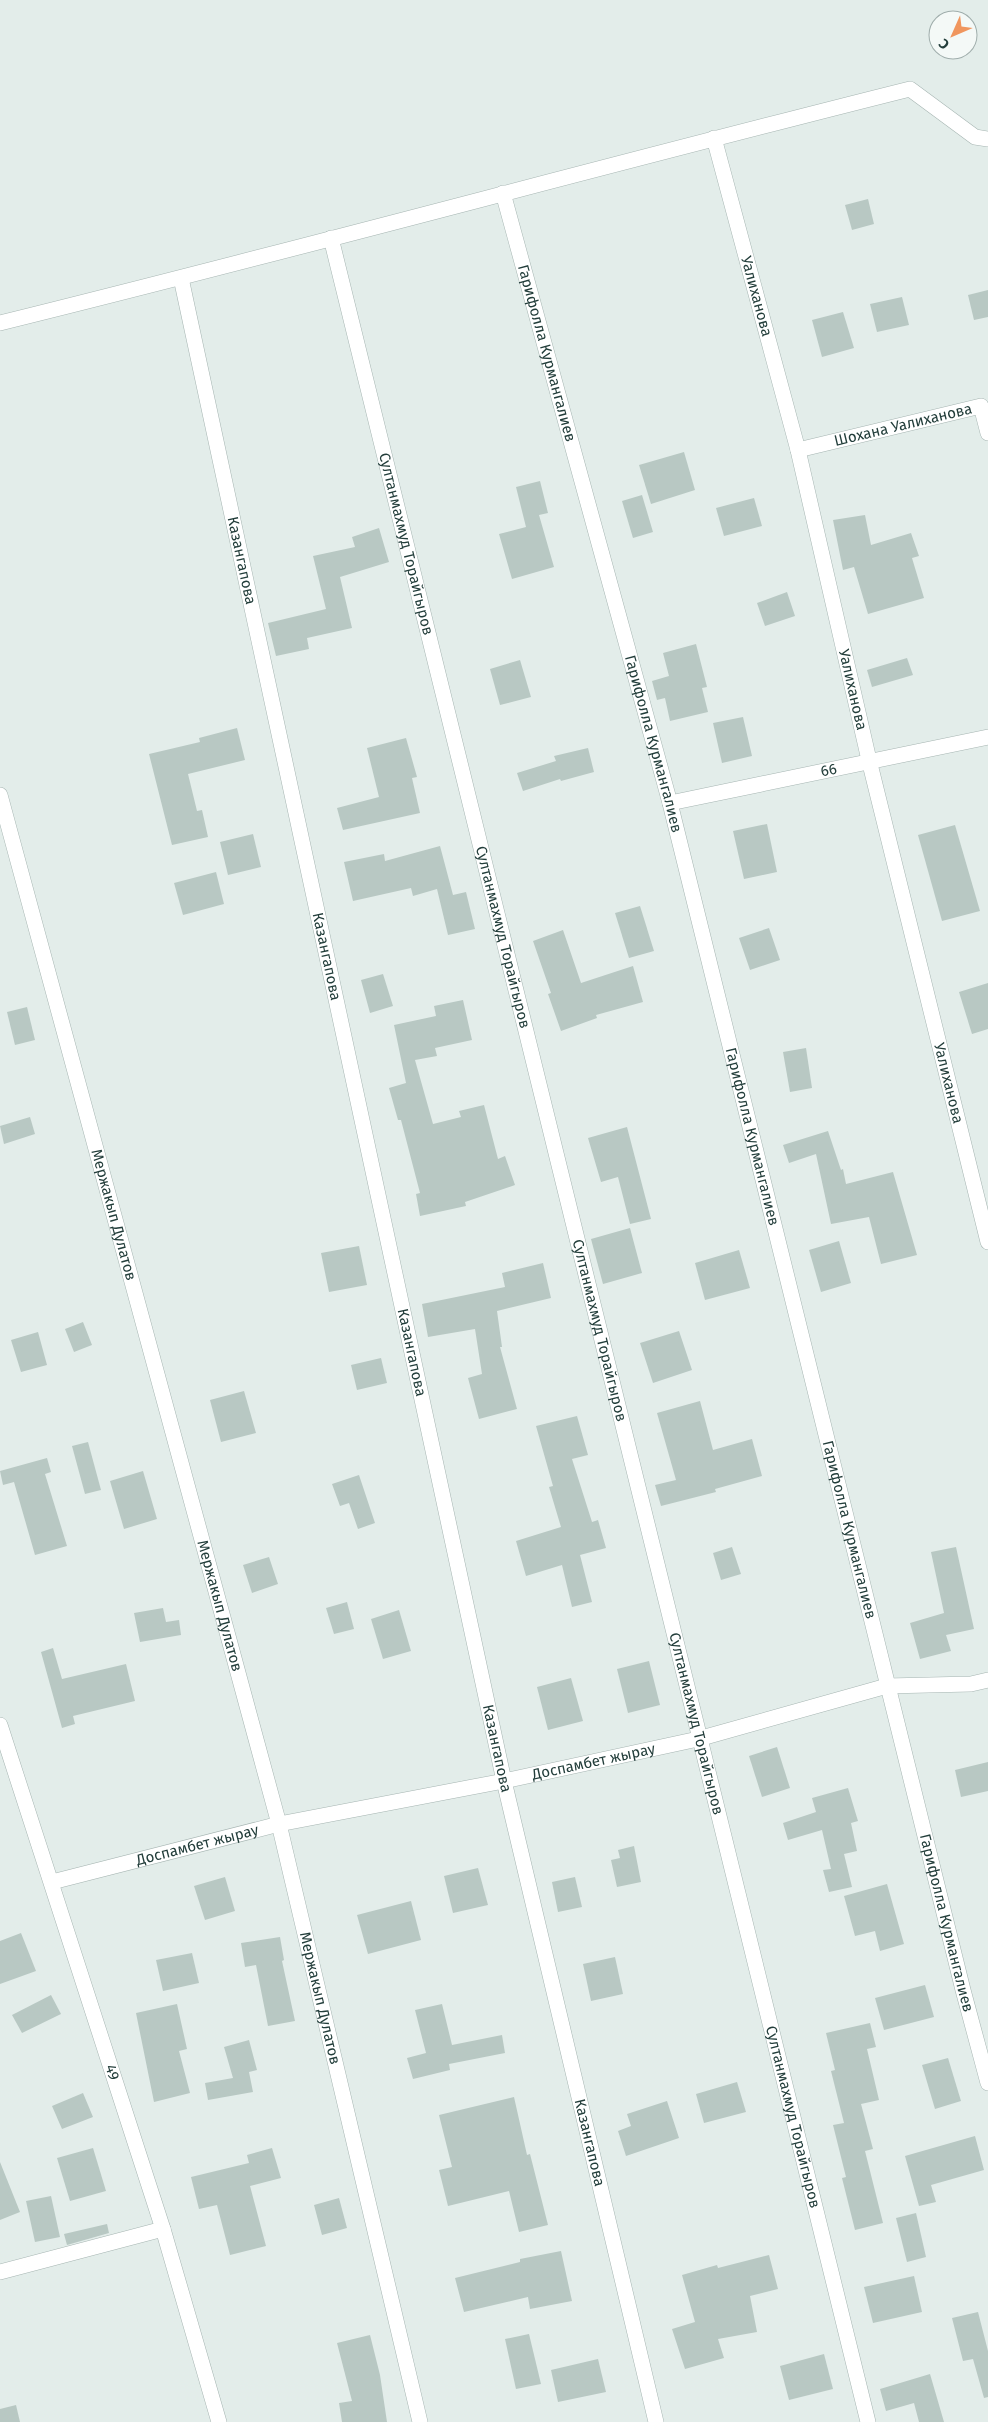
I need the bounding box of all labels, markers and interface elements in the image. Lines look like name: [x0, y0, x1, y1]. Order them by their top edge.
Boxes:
north arrow: [928, 10, 978, 60]
text: С: [935, 35, 953, 53]
street label: Уалиханова: [737, 254, 776, 338]
street label: Гарифолла Курмангалиев: [514, 262, 580, 444]
street label: Шохана Уалиханова: [832, 399, 974, 450]
street label: Султанмахмуд Торайгыров: [375, 451, 437, 637]
street label: Казангапова: [224, 515, 260, 606]
street label: Уалиханова: [835, 648, 871, 732]
street label: Гарифолла Курмангалиев: [621, 653, 686, 834]
street label: 66: [819, 760, 838, 781]
street label: Султанмахмуд Торайгыров: [472, 844, 534, 1030]
street label: Казангапова: [309, 911, 345, 1002]
street label: Уалиханова: [930, 1041, 967, 1125]
street label: Гарифолла Курмангалиев: [722, 1046, 783, 1228]
street label: Мержакып Дулатов: [87, 1147, 140, 1283]
street label: Султанмахмуд Торайгыров: [569, 1237, 631, 1423]
street label: Казангапова: [394, 1307, 430, 1398]
street label: Гарифолла Курмангалиев: [819, 1439, 880, 1621]
street label: Мержакып Дулатов: [193, 1538, 246, 1673]
street label: Султанмахмуд Торайгыров: [665, 1631, 727, 1817]
street label: Казангапова: [479, 1703, 515, 1794]
street label: Доспамбет жырау: [529, 1739, 657, 1784]
street label: Доспамбет жырау: [133, 1820, 261, 1869]
street label: Гарифолла Курмангалиев: [916, 1832, 978, 2014]
street label: Мержакып Дулатов: [296, 1930, 344, 2066]
street label: Султанмахмуд Торайгыров: [762, 2024, 824, 2210]
street label: 49: [101, 2062, 123, 2083]
street label: Казангапова: [571, 2097, 609, 2188]

